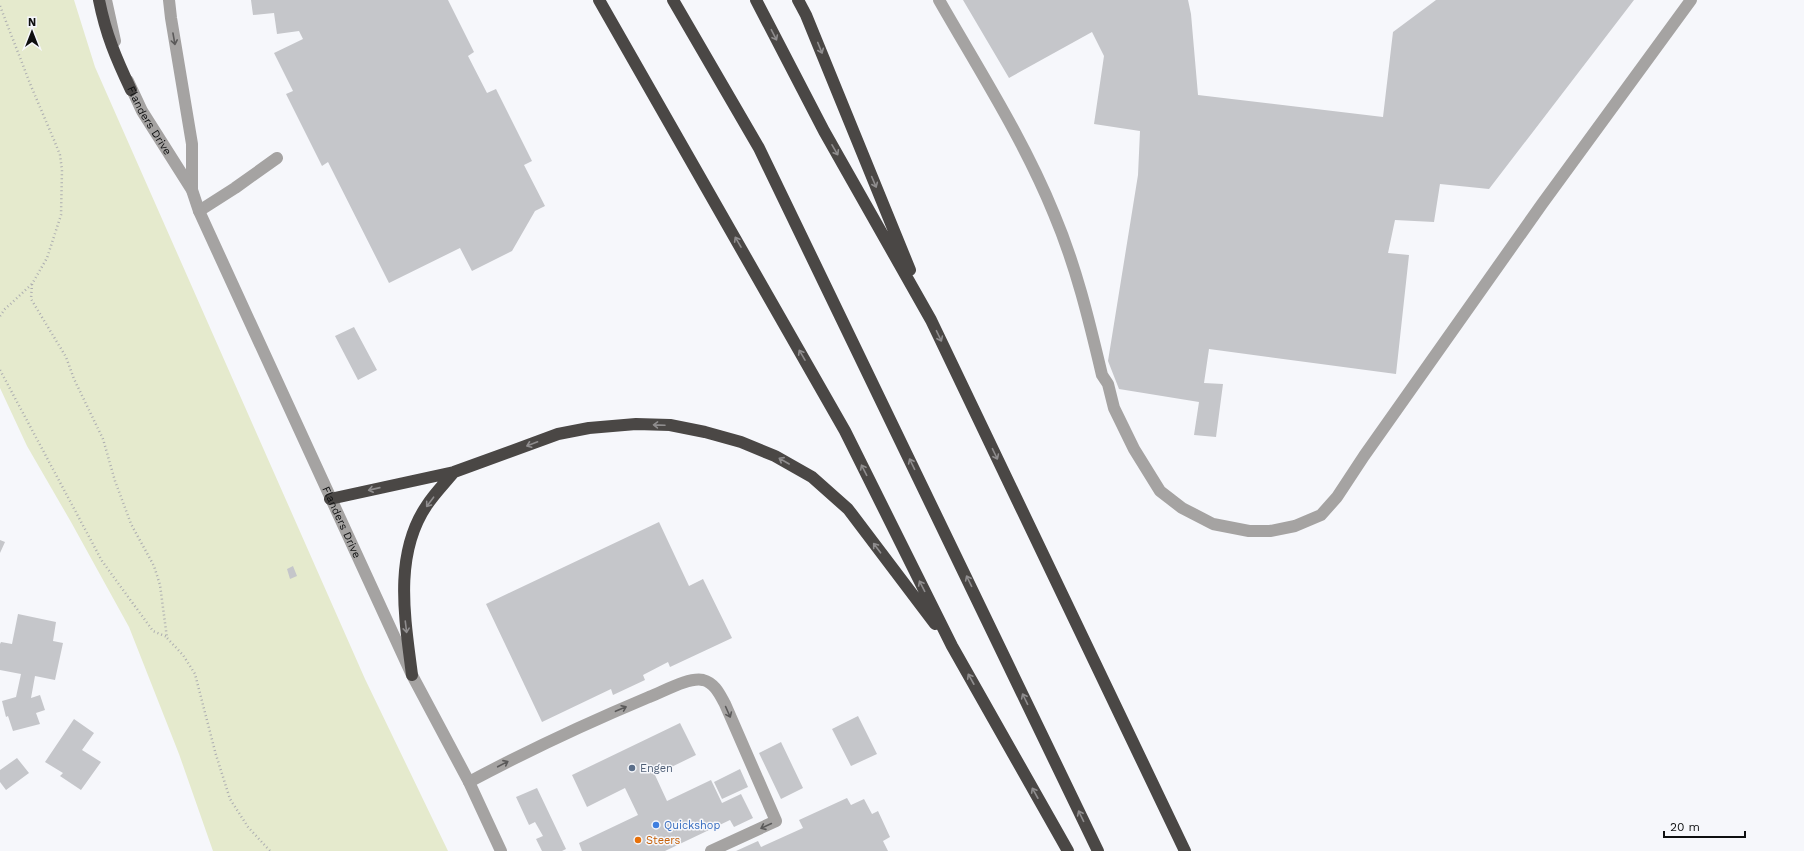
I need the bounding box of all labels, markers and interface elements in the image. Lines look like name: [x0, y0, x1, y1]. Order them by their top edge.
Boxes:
north arrow: [12, 12, 52, 52]
text: N: [28, 16, 36, 29]
one-way arrow: [771, 28, 778, 40]
one-way arrow: [171, 32, 179, 45]
one-way arrow: [816, 42, 824, 54]
street label: Flanders Drive: [125, 84, 175, 157]
one-way arrow: [831, 144, 839, 156]
one-way arrow: [870, 175, 878, 187]
one-way arrow: [733, 236, 741, 248]
one-way arrow: [936, 330, 943, 342]
one-way arrow: [798, 349, 805, 361]
one-way arrow: [653, 421, 666, 428]
one-way arrow: [526, 440, 538, 448]
one-way arrow: [992, 447, 999, 459]
one-way arrow: [778, 456, 790, 464]
one-way arrow: [908, 458, 915, 470]
one-way arrow: [860, 464, 867, 476]
street label: Flanders Drive: [320, 484, 364, 560]
one-way arrow: [368, 485, 381, 493]
one-way arrow: [425, 497, 434, 508]
one-way arrow: [873, 543, 882, 554]
one-way arrow: [965, 576, 972, 588]
one-way arrow: [918, 580, 925, 592]
one-way arrow: [402, 620, 410, 633]
one-way arrow: [967, 674, 974, 686]
one-way arrow: [1021, 693, 1028, 705]
one-way arrow: [614, 705, 626, 712]
one-way arrow: [725, 706, 732, 718]
one-way arrow: [497, 760, 509, 767]
place label: Engen: [640, 762, 673, 775]
marker: Engen: [627, 763, 637, 773]
one-way arrow: [1030, 787, 1038, 799]
one-way arrow: [1077, 810, 1084, 822]
scale bar: [1664, 813, 1745, 839]
place label: Quickshop: [664, 819, 720, 832]
marker: Quickshop: [651, 820, 661, 830]
text: 20 m: [1670, 820, 1700, 834]
one-way arrow: [760, 823, 772, 830]
place label: Steers: [646, 834, 681, 847]
marker: Steers: [633, 835, 643, 845]

